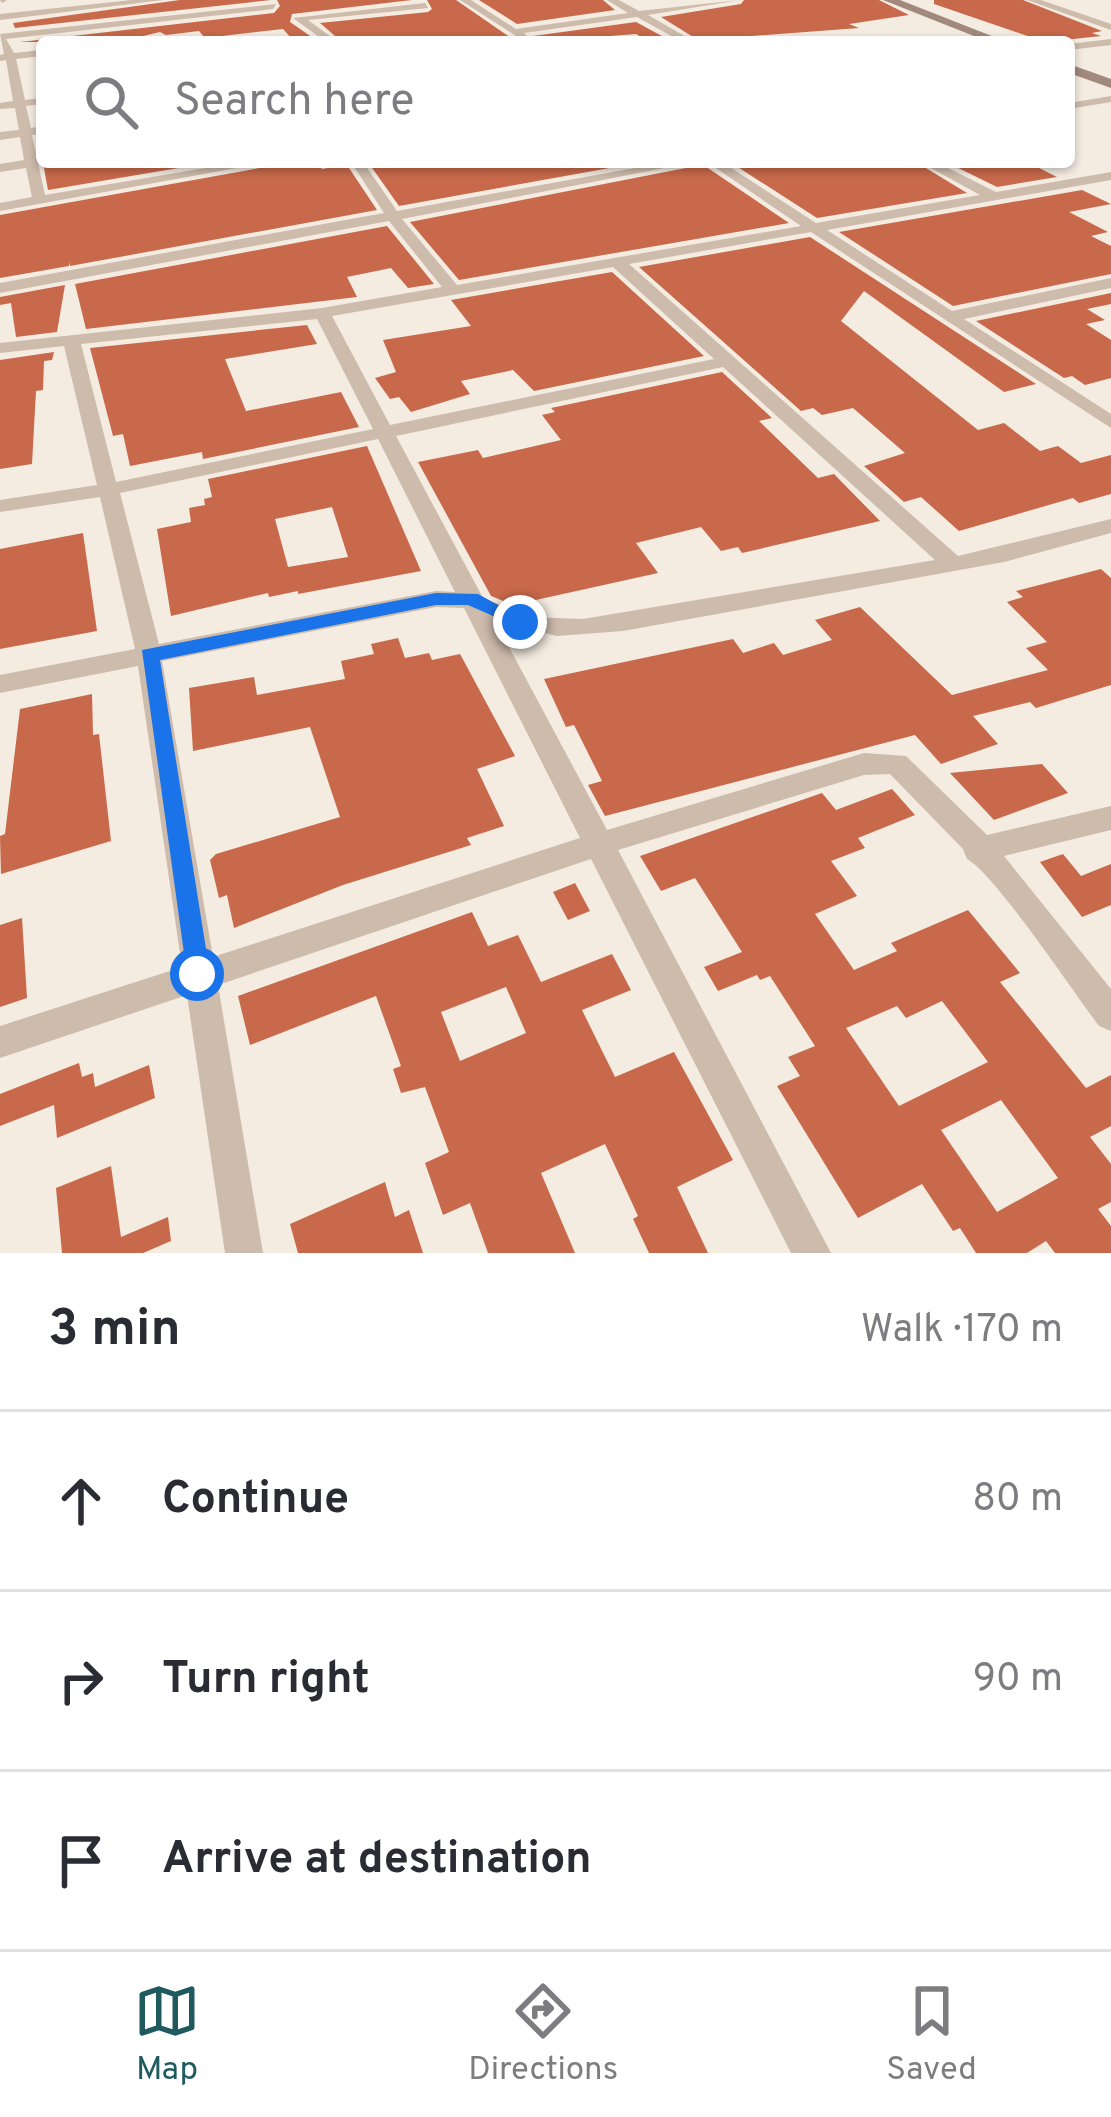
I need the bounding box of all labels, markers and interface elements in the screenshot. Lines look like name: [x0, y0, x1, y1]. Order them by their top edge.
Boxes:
search box: [36, 36, 1075, 168]
icon: search: [78, 69, 144, 135]
text: Search here: [174, 74, 414, 131]
route end: [493, 595, 547, 649]
route start: [170, 947, 224, 1001]
text: 3 min: [48, 1299, 181, 1364]
text: Walk · 170 m: [861, 1307, 1063, 1356]
icon: ahead: [48, 1468, 114, 1534]
text: Continue: [162, 1472, 349, 1529]
text: 80 m: [972, 1476, 1063, 1525]
icon: right: [48, 1648, 114, 1714]
text: Turn right: [162, 1652, 370, 1709]
text: 90 m: [973, 1656, 1063, 1705]
icon: arrive: [48, 1828, 114, 1894]
text: Arrive at destination: [162, 1832, 592, 1889]
tab: Map: [134, 1978, 200, 2092]
tab: Directions: [468, 1978, 618, 2092]
tab: Saved: [886, 1978, 977, 2092]

